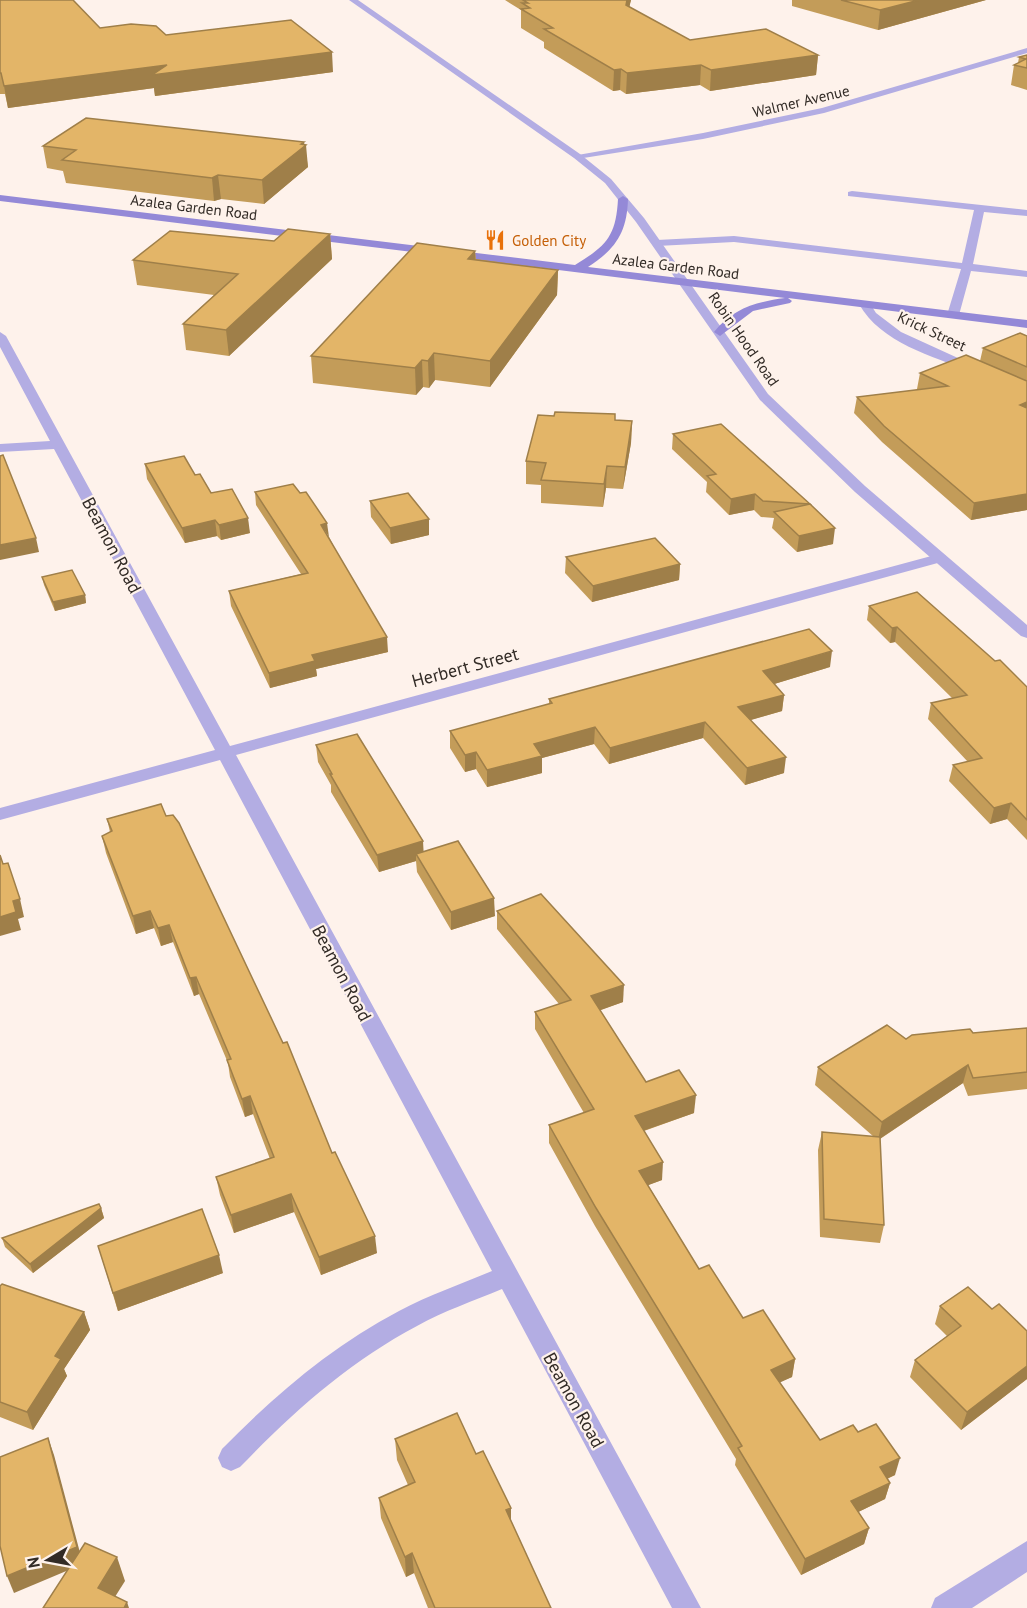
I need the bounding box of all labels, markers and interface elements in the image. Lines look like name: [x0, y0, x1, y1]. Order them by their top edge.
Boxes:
street label: Walmer Avenue: [751, 81, 851, 121]
street label: Azalea Garden Road: [130, 190, 258, 224]
restaurant icon: Golden City: [483, 228, 507, 252]
place label: Golden City: [512, 231, 586, 250]
street label: Azalea Garden Road: [612, 249, 740, 283]
street label: Robin Hood Road: [705, 288, 783, 390]
street label: Krick Street: [895, 307, 969, 355]
street label: Beamon Road: [77, 493, 147, 597]
street label: Herbert Street: [409, 642, 521, 692]
street label: Beamon Road: [307, 921, 377, 1025]
street label: Beamon Road: [538, 1348, 610, 1452]
north arrow: [18, 1530, 78, 1590]
text: N: [22, 1556, 44, 1570]

